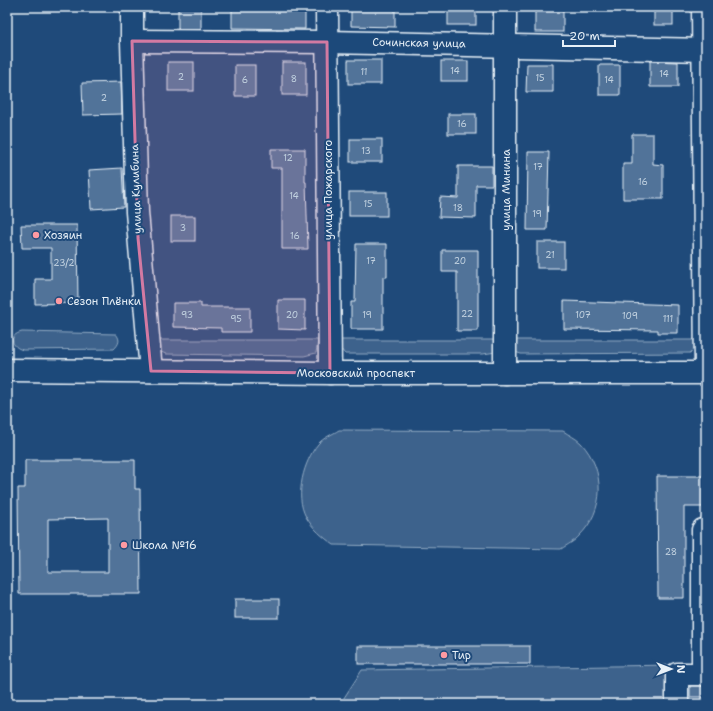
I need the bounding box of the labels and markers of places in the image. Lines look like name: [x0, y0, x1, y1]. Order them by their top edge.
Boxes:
place label: Хозяин: [44, 228, 82, 243]
marker: Хозяин: [31, 230, 41, 240]
place label: Сезон Плёнки: [67, 294, 141, 309]
marker: Сезон Плёнки: [54, 296, 64, 306]
place label: Школа №16: [132, 538, 197, 553]
marker: Школа №16: [119, 540, 129, 550]
place label: Тир: [452, 648, 471, 663]
marker: Тир: [439, 650, 449, 660]

